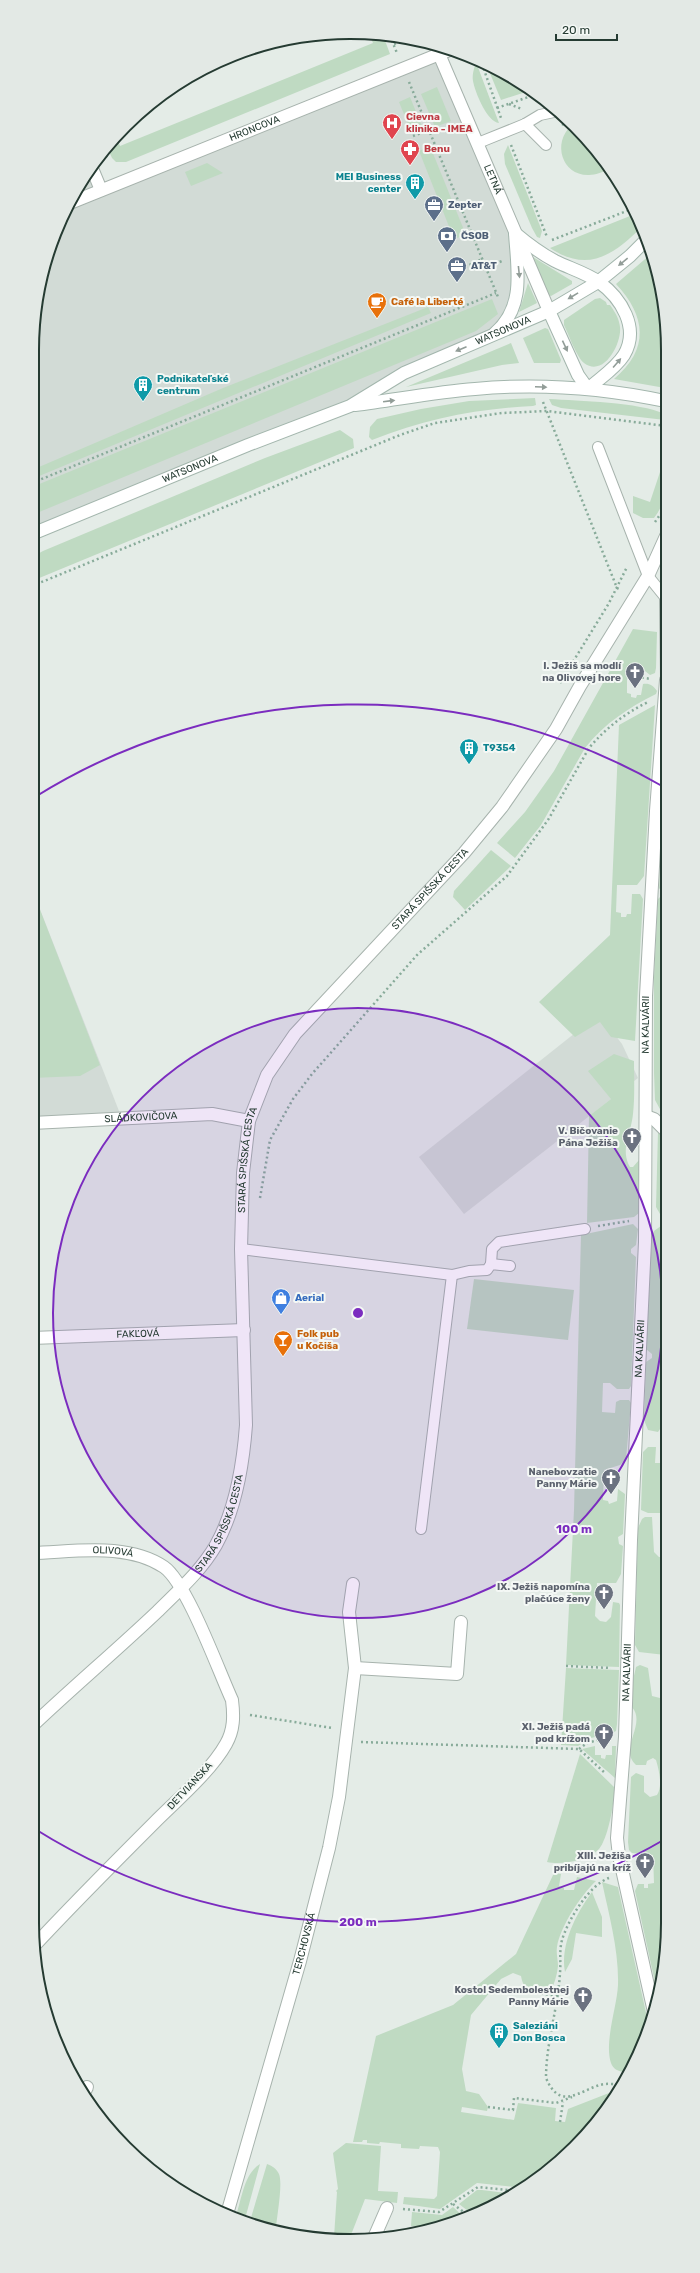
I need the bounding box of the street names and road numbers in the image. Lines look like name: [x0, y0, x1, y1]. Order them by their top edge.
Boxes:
street label: HRONCOVA: [228, 113, 282, 144]
street label: LETNÁ: [481, 163, 504, 196]
street label: WATSONOVA: [474, 313, 533, 348]
street label: WATSONOVA: [161, 452, 220, 486]
street label: STARÁ SPIŠSKÁ CESTA: [389, 846, 471, 932]
street label: NA KALVÁRII: [640, 996, 652, 1054]
street label: STARÁ SPIŠSKÁ CESTA: [236, 1105, 260, 1213]
street label: SLÁDKOVIČOVA: [104, 1110, 178, 1125]
street label: NA KALVÁRII: [633, 1319, 647, 1378]
street label: FAKĽOVÁ: [116, 1327, 160, 1341]
street label: STARÁ SPIŠSKÁ CESTA: [193, 1473, 246, 1575]
street label: OLIVOVÁ: [92, 1544, 135, 1560]
street label: NA KALVÁRII: [620, 1643, 634, 1702]
street label: DETVIANSKA: [165, 1760, 215, 1812]
street label: TERCHOVSKÁ: [290, 1911, 318, 1976]

